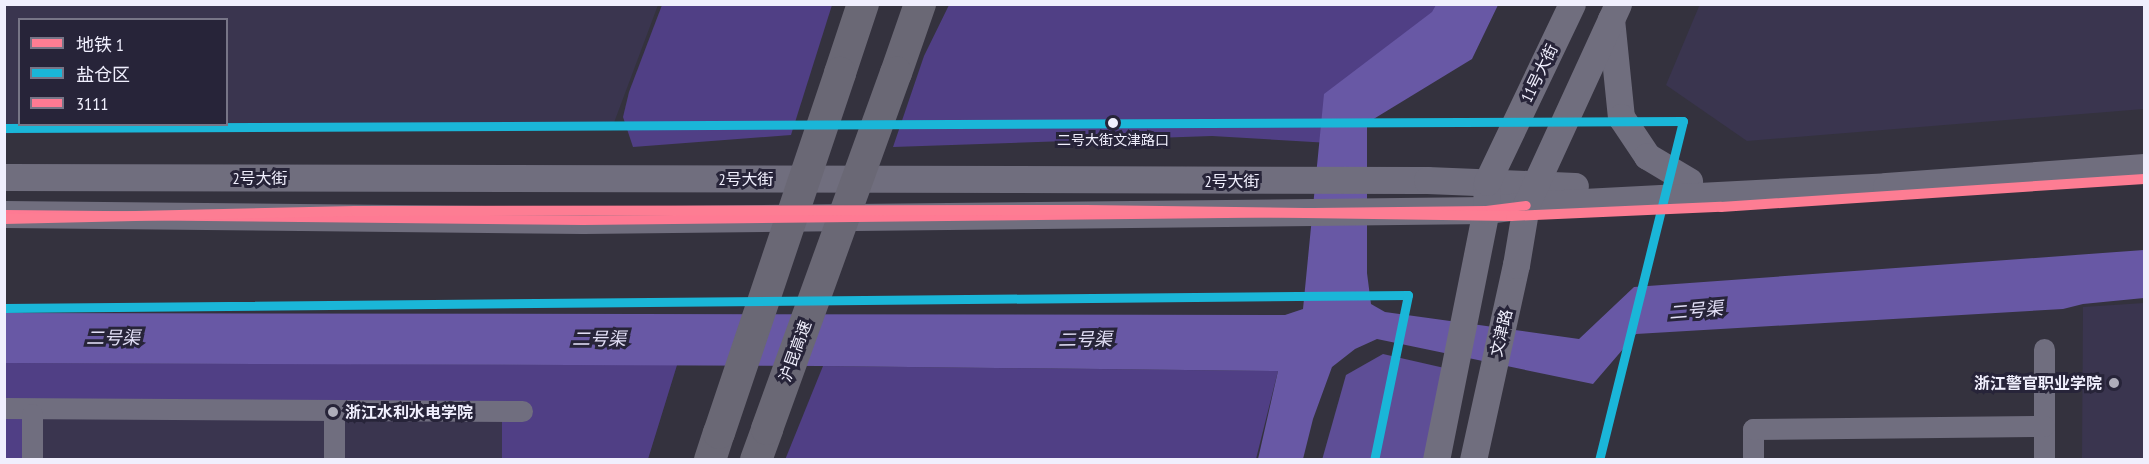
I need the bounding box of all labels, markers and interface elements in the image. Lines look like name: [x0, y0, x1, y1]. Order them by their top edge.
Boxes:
legend: [18, 18, 228, 126]
text: 地铁 1: [76, 33, 124, 56]
street label: 11号大街: [1517, 41, 1561, 105]
text: 盐仓区: [76, 63, 130, 86]
text: 3111: [76, 92, 108, 115]
marker: 二号大街文津路口: [1107, 117, 1119, 129]
place label: 二号大街文津路口: [1057, 132, 1169, 148]
street label: 2号大街: [232, 168, 288, 188]
street label: 2号大街: [718, 169, 774, 189]
street label: 2号大街: [1204, 171, 1260, 191]
water label: 二号渠: [1668, 298, 1724, 324]
street label: 文津路: [1486, 307, 1516, 359]
street label: 沪昆高速: [775, 318, 815, 384]
water label: 二号渠: [86, 327, 140, 349]
water label: 二号渠: [572, 328, 626, 350]
water label: 二号渠: [1058, 329, 1112, 351]
place label: 浙江警官职业学院: [1974, 373, 2102, 393]
marker: 浙江警官职业学院: [2107, 376, 2121, 390]
place label: 浙江水利水电学院: [345, 402, 473, 422]
marker: 浙江水利水电学院: [326, 405, 340, 419]

